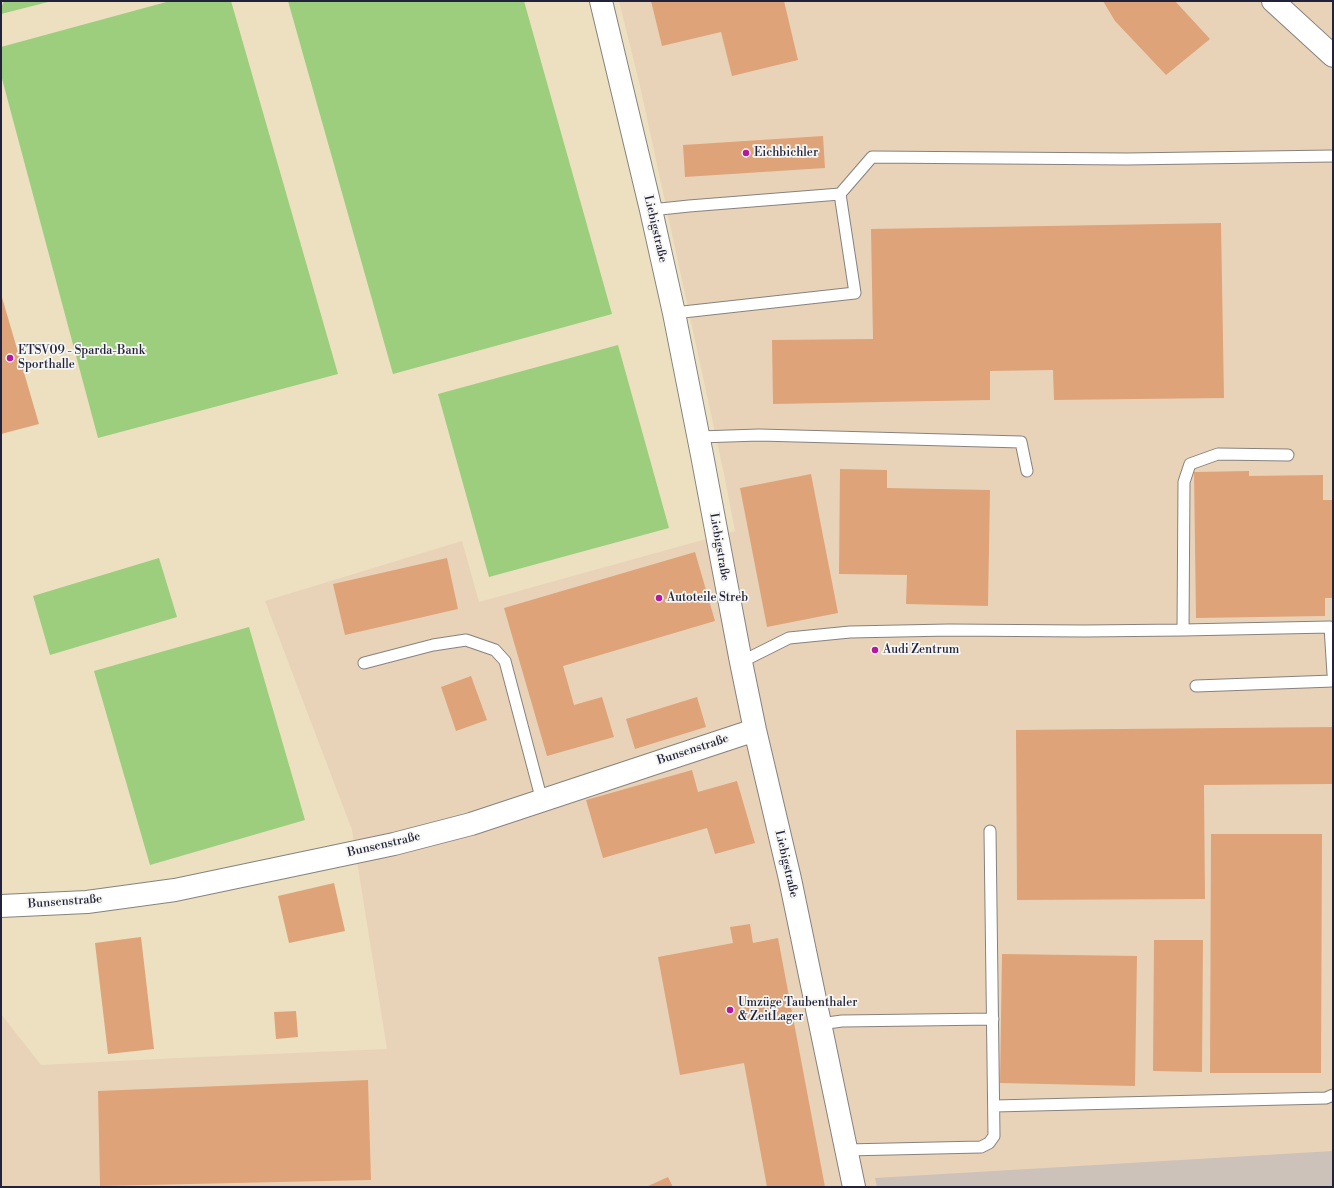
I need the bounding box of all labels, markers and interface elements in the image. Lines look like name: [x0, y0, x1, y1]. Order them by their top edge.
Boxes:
place label: Eichbichler: [754, 146, 818, 160]
marker: Eichbichler: [741, 148, 751, 158]
street label: Liebigstraße: [640, 194, 670, 264]
place label: ETSV09 - Sparda-Bank Sporthalle: [18, 344, 145, 372]
marker: ETSV09 - Sparda-Bank Sporthalle: [5, 353, 15, 363]
street label: Liebigstraße: [706, 512, 732, 582]
place label: Autoteile Streb: [667, 591, 748, 605]
marker: Autoteile Streb: [654, 593, 664, 603]
place label: Audi Zentrum: [883, 643, 959, 657]
marker: Audi Zentrum: [870, 645, 880, 655]
street label: Bunsenstraße: [655, 732, 731, 768]
street label: Liebigstraße: [771, 829, 801, 899]
street label: Bunsenstraße: [346, 830, 422, 860]
street label: Bunsenstraße: [27, 892, 103, 912]
place label: Umzüge Taubenthaler & ZeitLager: [738, 996, 857, 1024]
marker: Umzüge Taubenthaler & ZeitLager: [725, 1005, 735, 1015]

